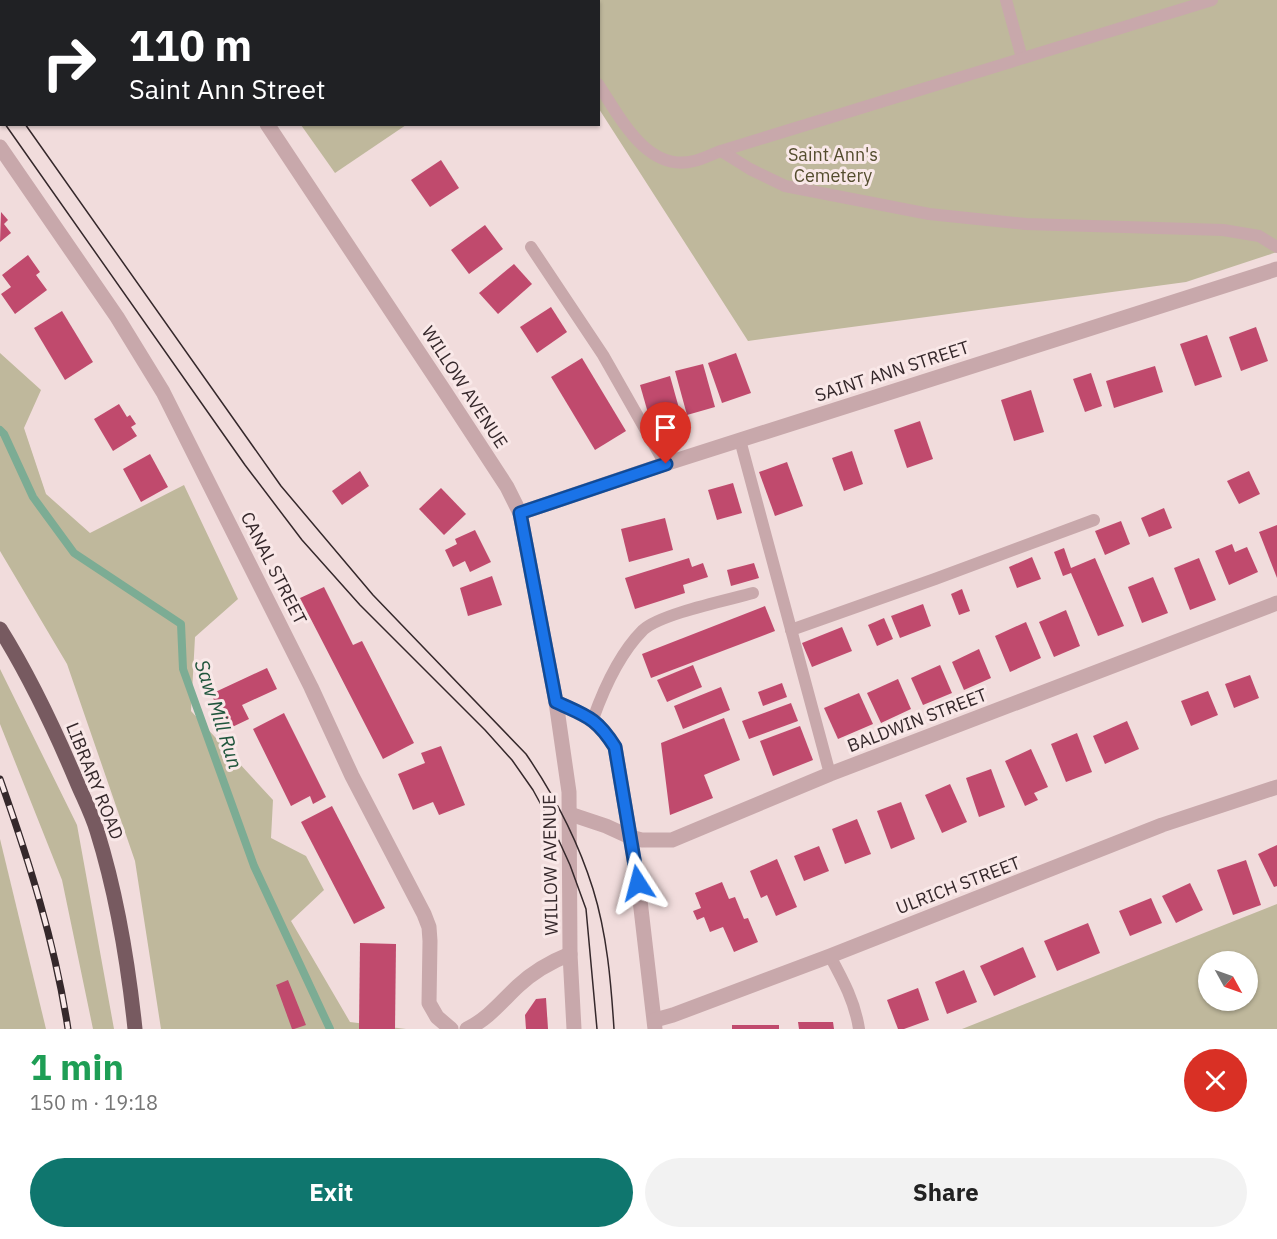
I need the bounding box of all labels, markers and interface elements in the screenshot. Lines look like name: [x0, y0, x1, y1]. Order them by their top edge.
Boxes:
text: 110 m: [129, 18, 252, 73]
icon: right: [30, 24, 108, 102]
text: Saint Ann Street: [129, 71, 325, 106]
park label: Saint Ann's Cemetery: [788, 143, 878, 187]
street label: WILLOW AVENUE: [417, 321, 513, 453]
street label: SAINT ANN STREET: [812, 335, 972, 407]
pin: [640, 402, 691, 464]
icon: arrive: [649, 411, 682, 444]
street label: CANAL STREET: [236, 508, 312, 628]
water label: Saw Mill Run: [189, 656, 249, 772]
street label: BALDWIN STREET: [844, 683, 990, 757]
street label: LIBRARY ROAD: [61, 719, 129, 843]
street label: WILLOW AVENUE: [537, 794, 563, 936]
position arrow: [606, 851, 670, 915]
street label: ULRICH STREET: [893, 851, 1023, 919]
north arrow: [1198, 951, 1258, 1011]
map controls: [1198, 951, 1258, 1011]
text: 1 min: [30, 1043, 124, 1090]
button: close: [1184, 1049, 1247, 1112]
text: 150 m · 19:18: [30, 1089, 158, 1116]
button: Exit: [30, 1158, 633, 1227]
button: Share: [645, 1158, 1247, 1227]

